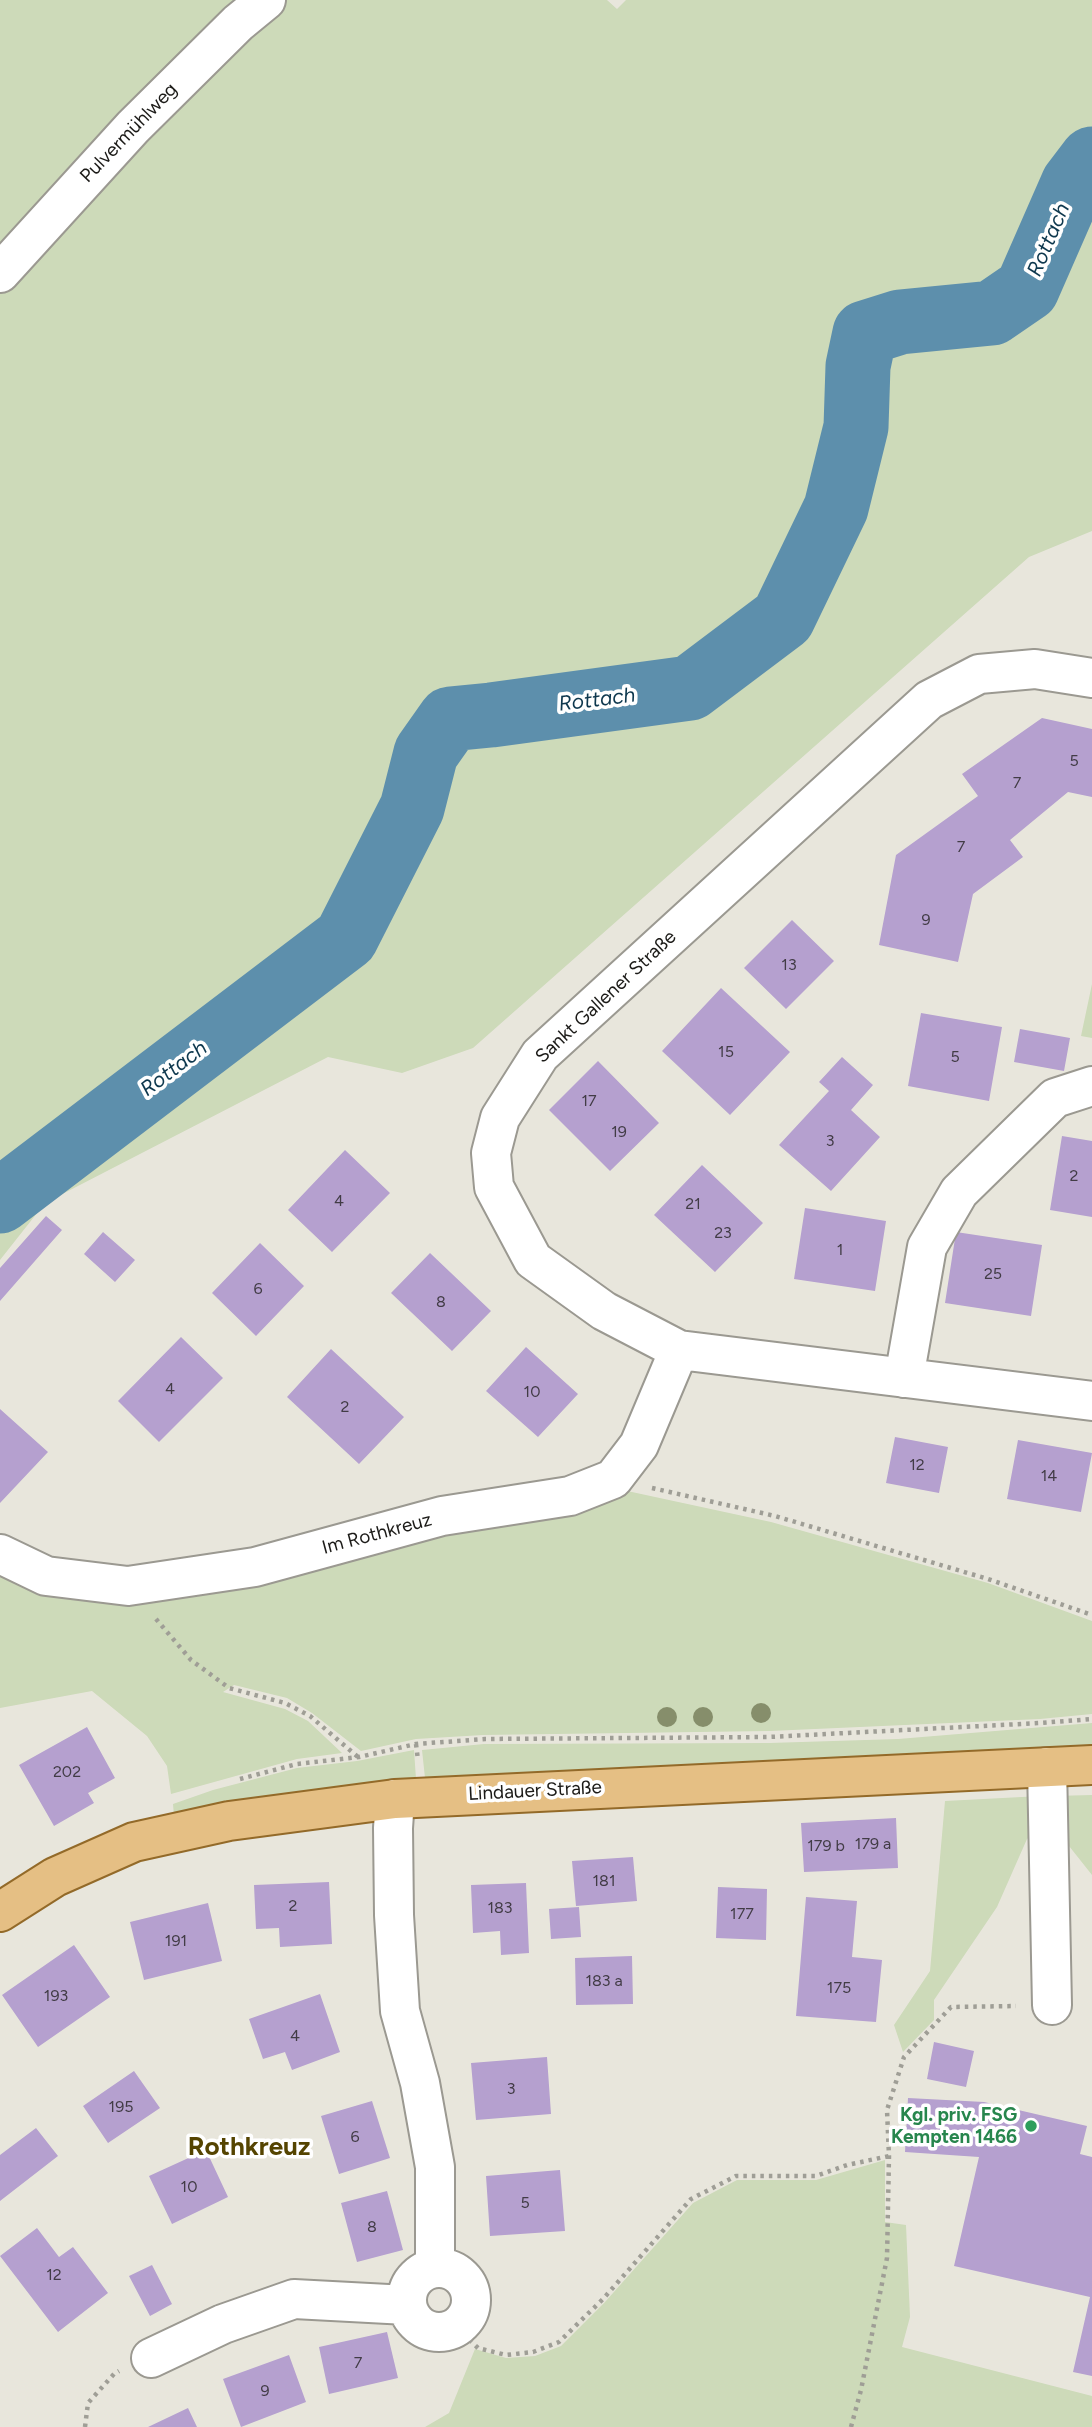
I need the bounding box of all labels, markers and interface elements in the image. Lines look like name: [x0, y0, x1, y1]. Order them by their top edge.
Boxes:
street label: Pulvermühlweg: [76, 78, 182, 188]
water label: Rottach: [1022, 200, 1076, 280]
water label: Rottach: [557, 683, 637, 717]
house number: 5: [1069, 751, 1079, 771]
house number: 7: [1013, 773, 1021, 793]
house number: 7: [957, 837, 965, 857]
house number: 9: [921, 910, 931, 930]
street label: Sankt Gallener Straße: [531, 926, 681, 1068]
house number: 13: [781, 955, 797, 975]
water label: Rottach: [136, 1036, 212, 1102]
house number: 15: [718, 1042, 734, 1062]
house number: 5: [950, 1047, 960, 1067]
house number: 17: [581, 1091, 597, 1111]
house number: 19: [611, 1122, 627, 1142]
house number: 3: [826, 1131, 834, 1151]
house number: 2: [1070, 1166, 1078, 1186]
house number: 4: [334, 1191, 344, 1211]
house number: 21: [685, 1194, 701, 1214]
house number: 23: [714, 1223, 732, 1243]
house number: 1: [837, 1240, 843, 1260]
house number: 25: [984, 1264, 1002, 1284]
house number: 6: [253, 1279, 263, 1299]
house number: 8: [436, 1292, 446, 1312]
house number: 4: [165, 1379, 175, 1399]
house number: 10: [524, 1382, 540, 1402]
house number: 2: [341, 1397, 349, 1417]
house number: 12: [909, 1455, 925, 1475]
house number: 14: [1041, 1466, 1057, 1486]
street label: Im Rothkreuz: [320, 1508, 434, 1560]
house number: 202: [53, 1762, 81, 1782]
street label: Lindauer Straße: [468, 1776, 602, 1806]
house number: 179 a: [855, 1834, 891, 1854]
house number: 179 b: [807, 1836, 845, 1856]
house number: 181: [592, 1871, 616, 1891]
house number: 2: [289, 1896, 297, 1916]
house number: 183: [487, 1898, 513, 1918]
house number: 177: [730, 1904, 754, 1924]
house number: 191: [165, 1931, 187, 1951]
house number: 183 a: [585, 1971, 623, 1991]
house number: 175: [827, 1978, 851, 1998]
house number: 193: [44, 1986, 68, 2006]
house number: 4: [290, 2026, 300, 2046]
house number: 3: [507, 2079, 515, 2099]
house number: 195: [109, 2097, 133, 2117]
place label: Kgl. priv. FSG Kempten 1466: [891, 2104, 1017, 2148]
marker: Kgl. priv. FSG Kempten 1466: [1023, 2118, 1039, 2134]
house number: 6: [350, 2127, 360, 2147]
district label: Rothkreuz: [188, 2131, 310, 2163]
house number: 10: [181, 2177, 197, 2197]
house number: 5: [520, 2193, 530, 2213]
house number: 8: [367, 2217, 377, 2237]
house number: 12: [46, 2265, 62, 2285]
house number: 7: [354, 2353, 362, 2373]
house number: 9: [260, 2381, 270, 2401]

